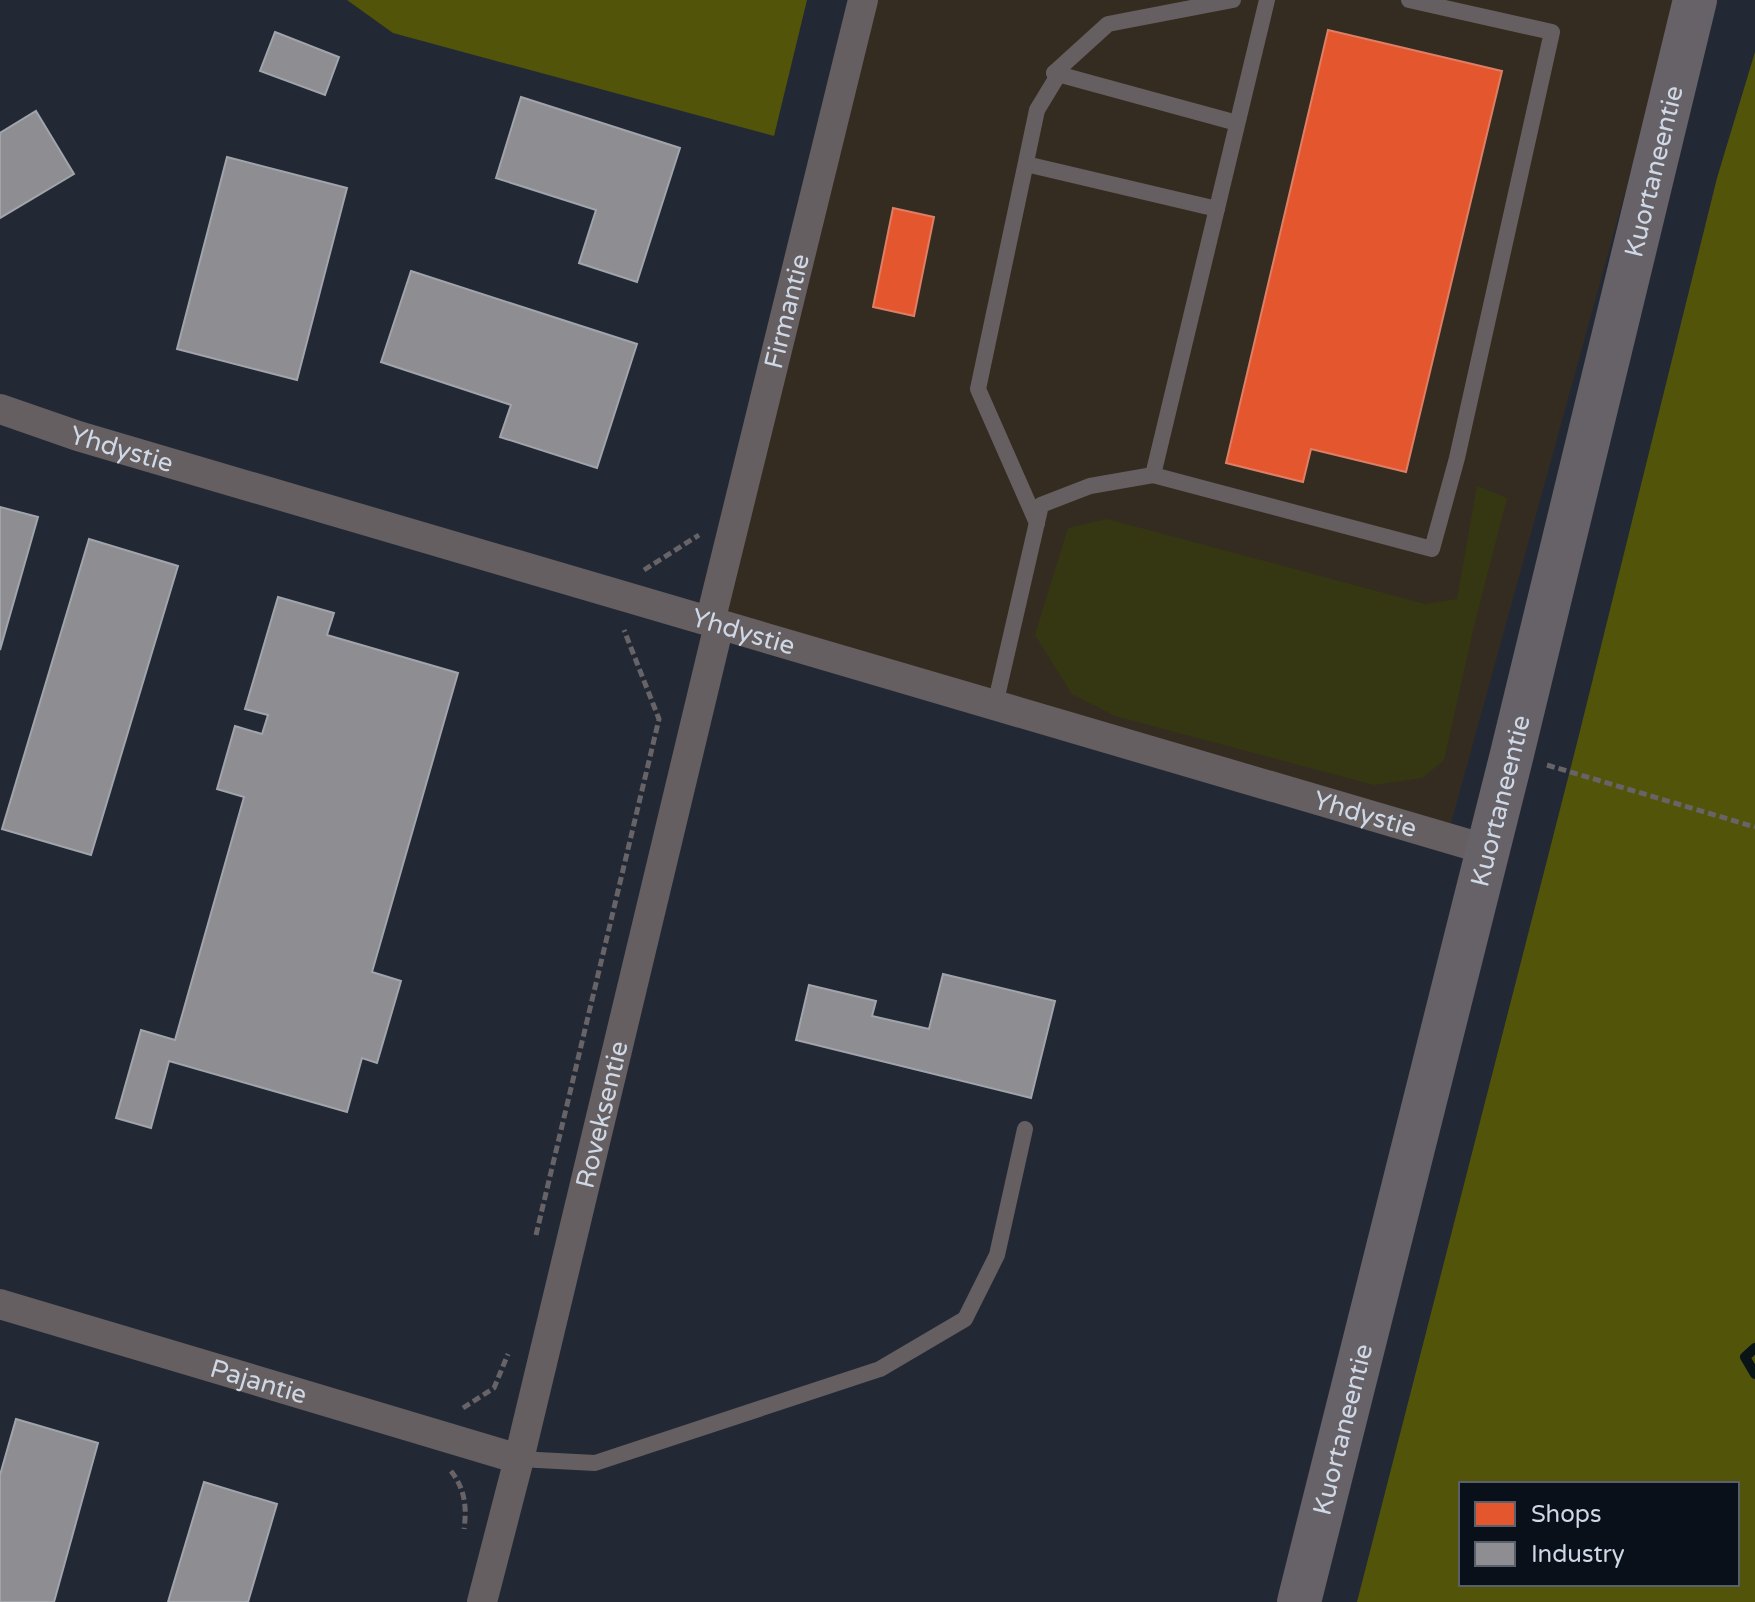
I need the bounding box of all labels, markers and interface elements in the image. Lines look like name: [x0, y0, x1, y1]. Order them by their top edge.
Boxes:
street label: Kuortaneentie: [1618, 82, 1690, 260]
street label: Firmantie: [758, 251, 816, 372]
street label: Yhdystie: [66, 419, 177, 479]
street label: Yhdystie: [688, 602, 799, 662]
street label: Kuortaneentie: [1464, 712, 1537, 890]
street label: Yhdystie: [1310, 785, 1420, 844]
street label: Roveksentie: [569, 1038, 635, 1191]
street label: Kuortaneentie: [1306, 1341, 1379, 1518]
street label: Pajantie: [207, 1353, 311, 1411]
legend: [1459, 1482, 1739, 1586]
text: Shops: [1531, 1500, 1601, 1529]
text: Industry: [1531, 1540, 1625, 1569]

